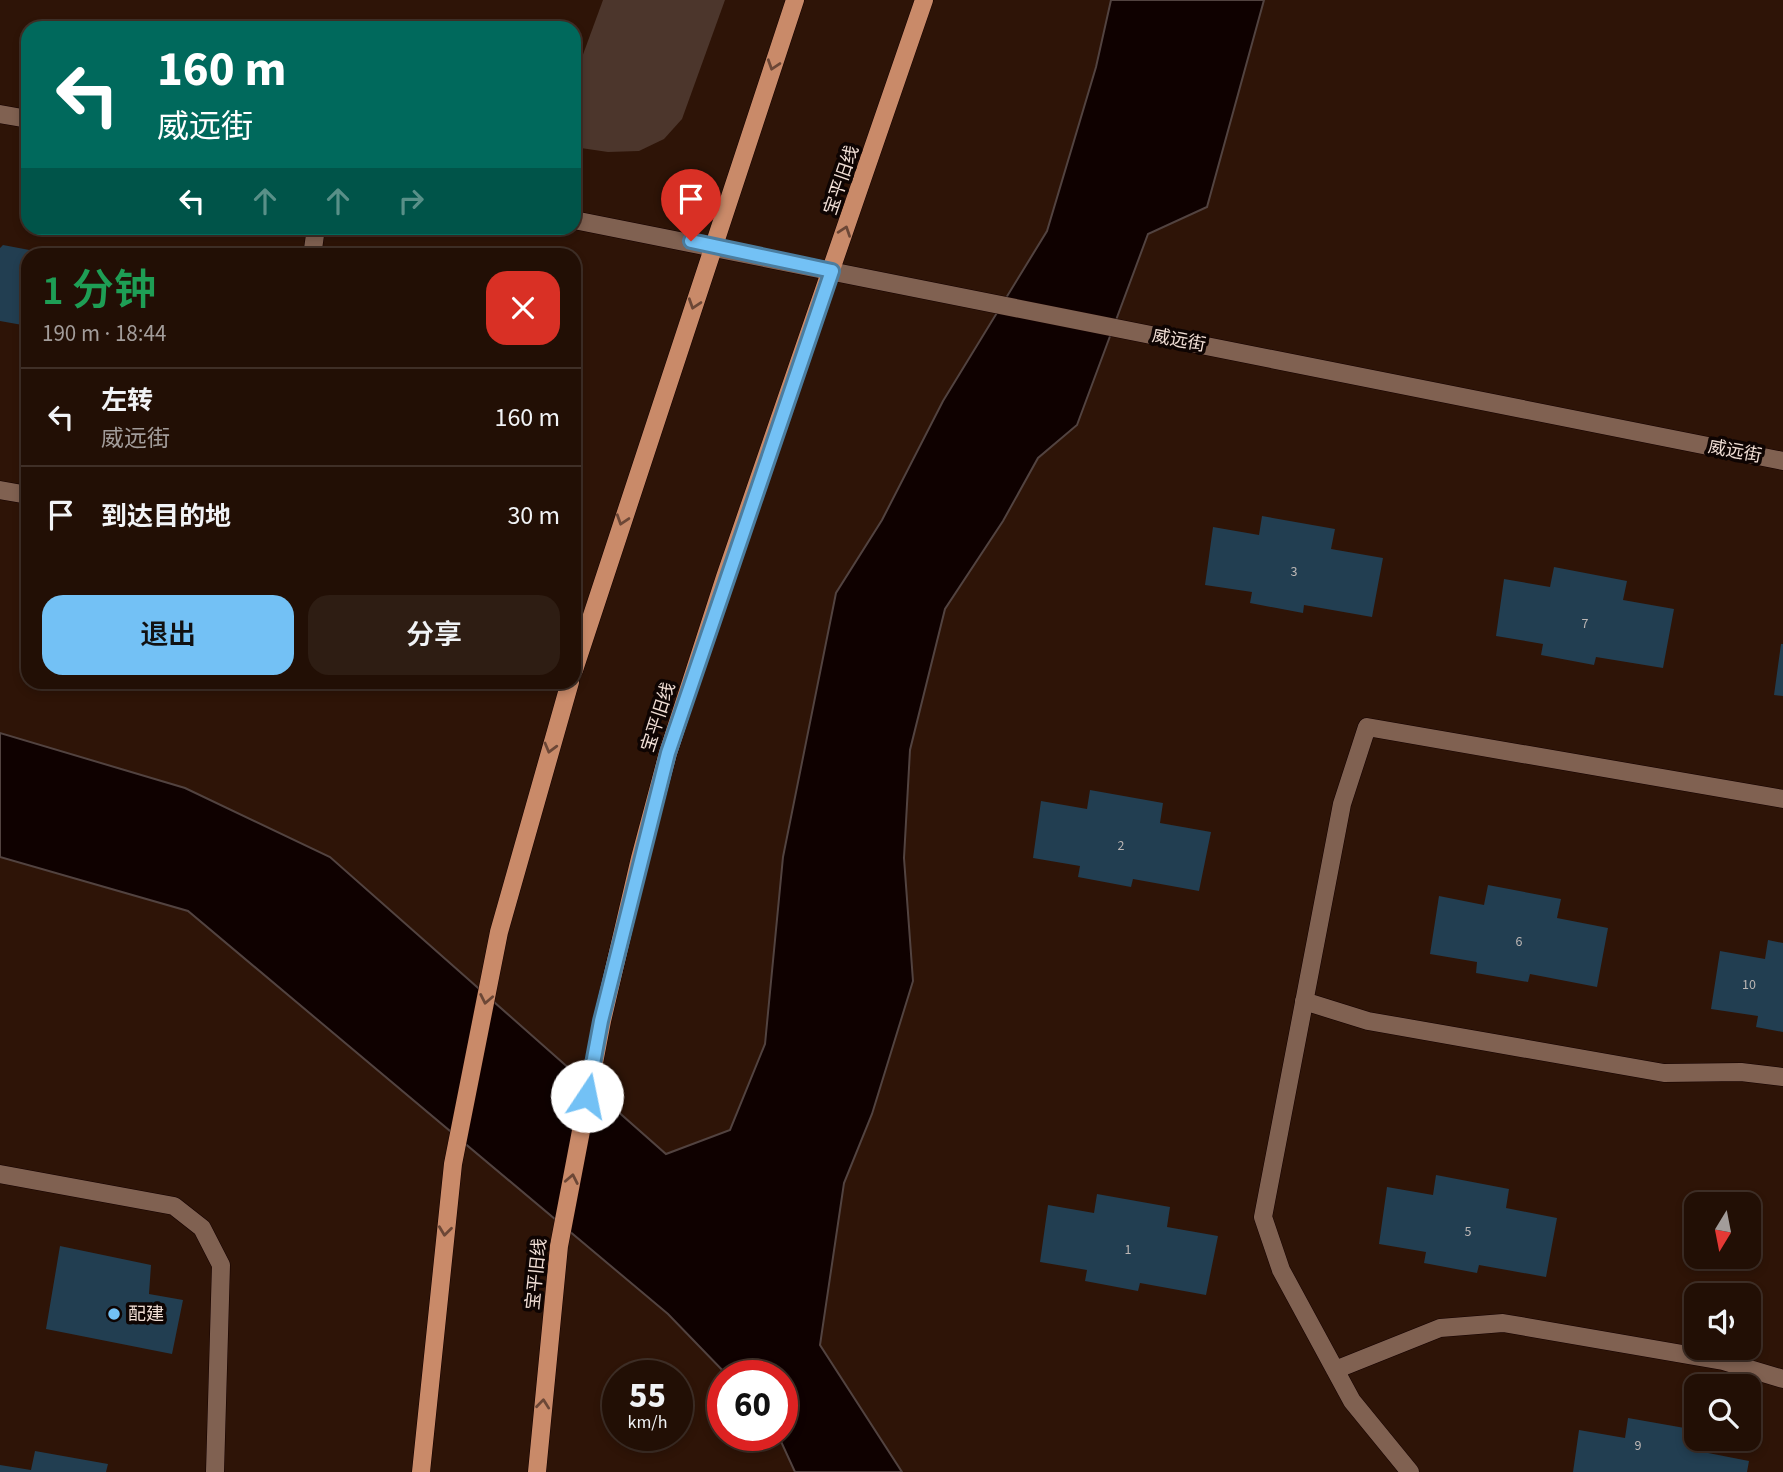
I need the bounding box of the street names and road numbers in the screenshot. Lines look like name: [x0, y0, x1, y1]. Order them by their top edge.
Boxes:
street label: 宝平旧线: [818, 142, 865, 218]
street label: 威远街: [1150, 323, 1208, 358]
street label: 威远街: [1706, 434, 1764, 469]
street label: 宝平旧线: [635, 679, 681, 755]
street label: 宝平旧线: [520, 1237, 553, 1311]

